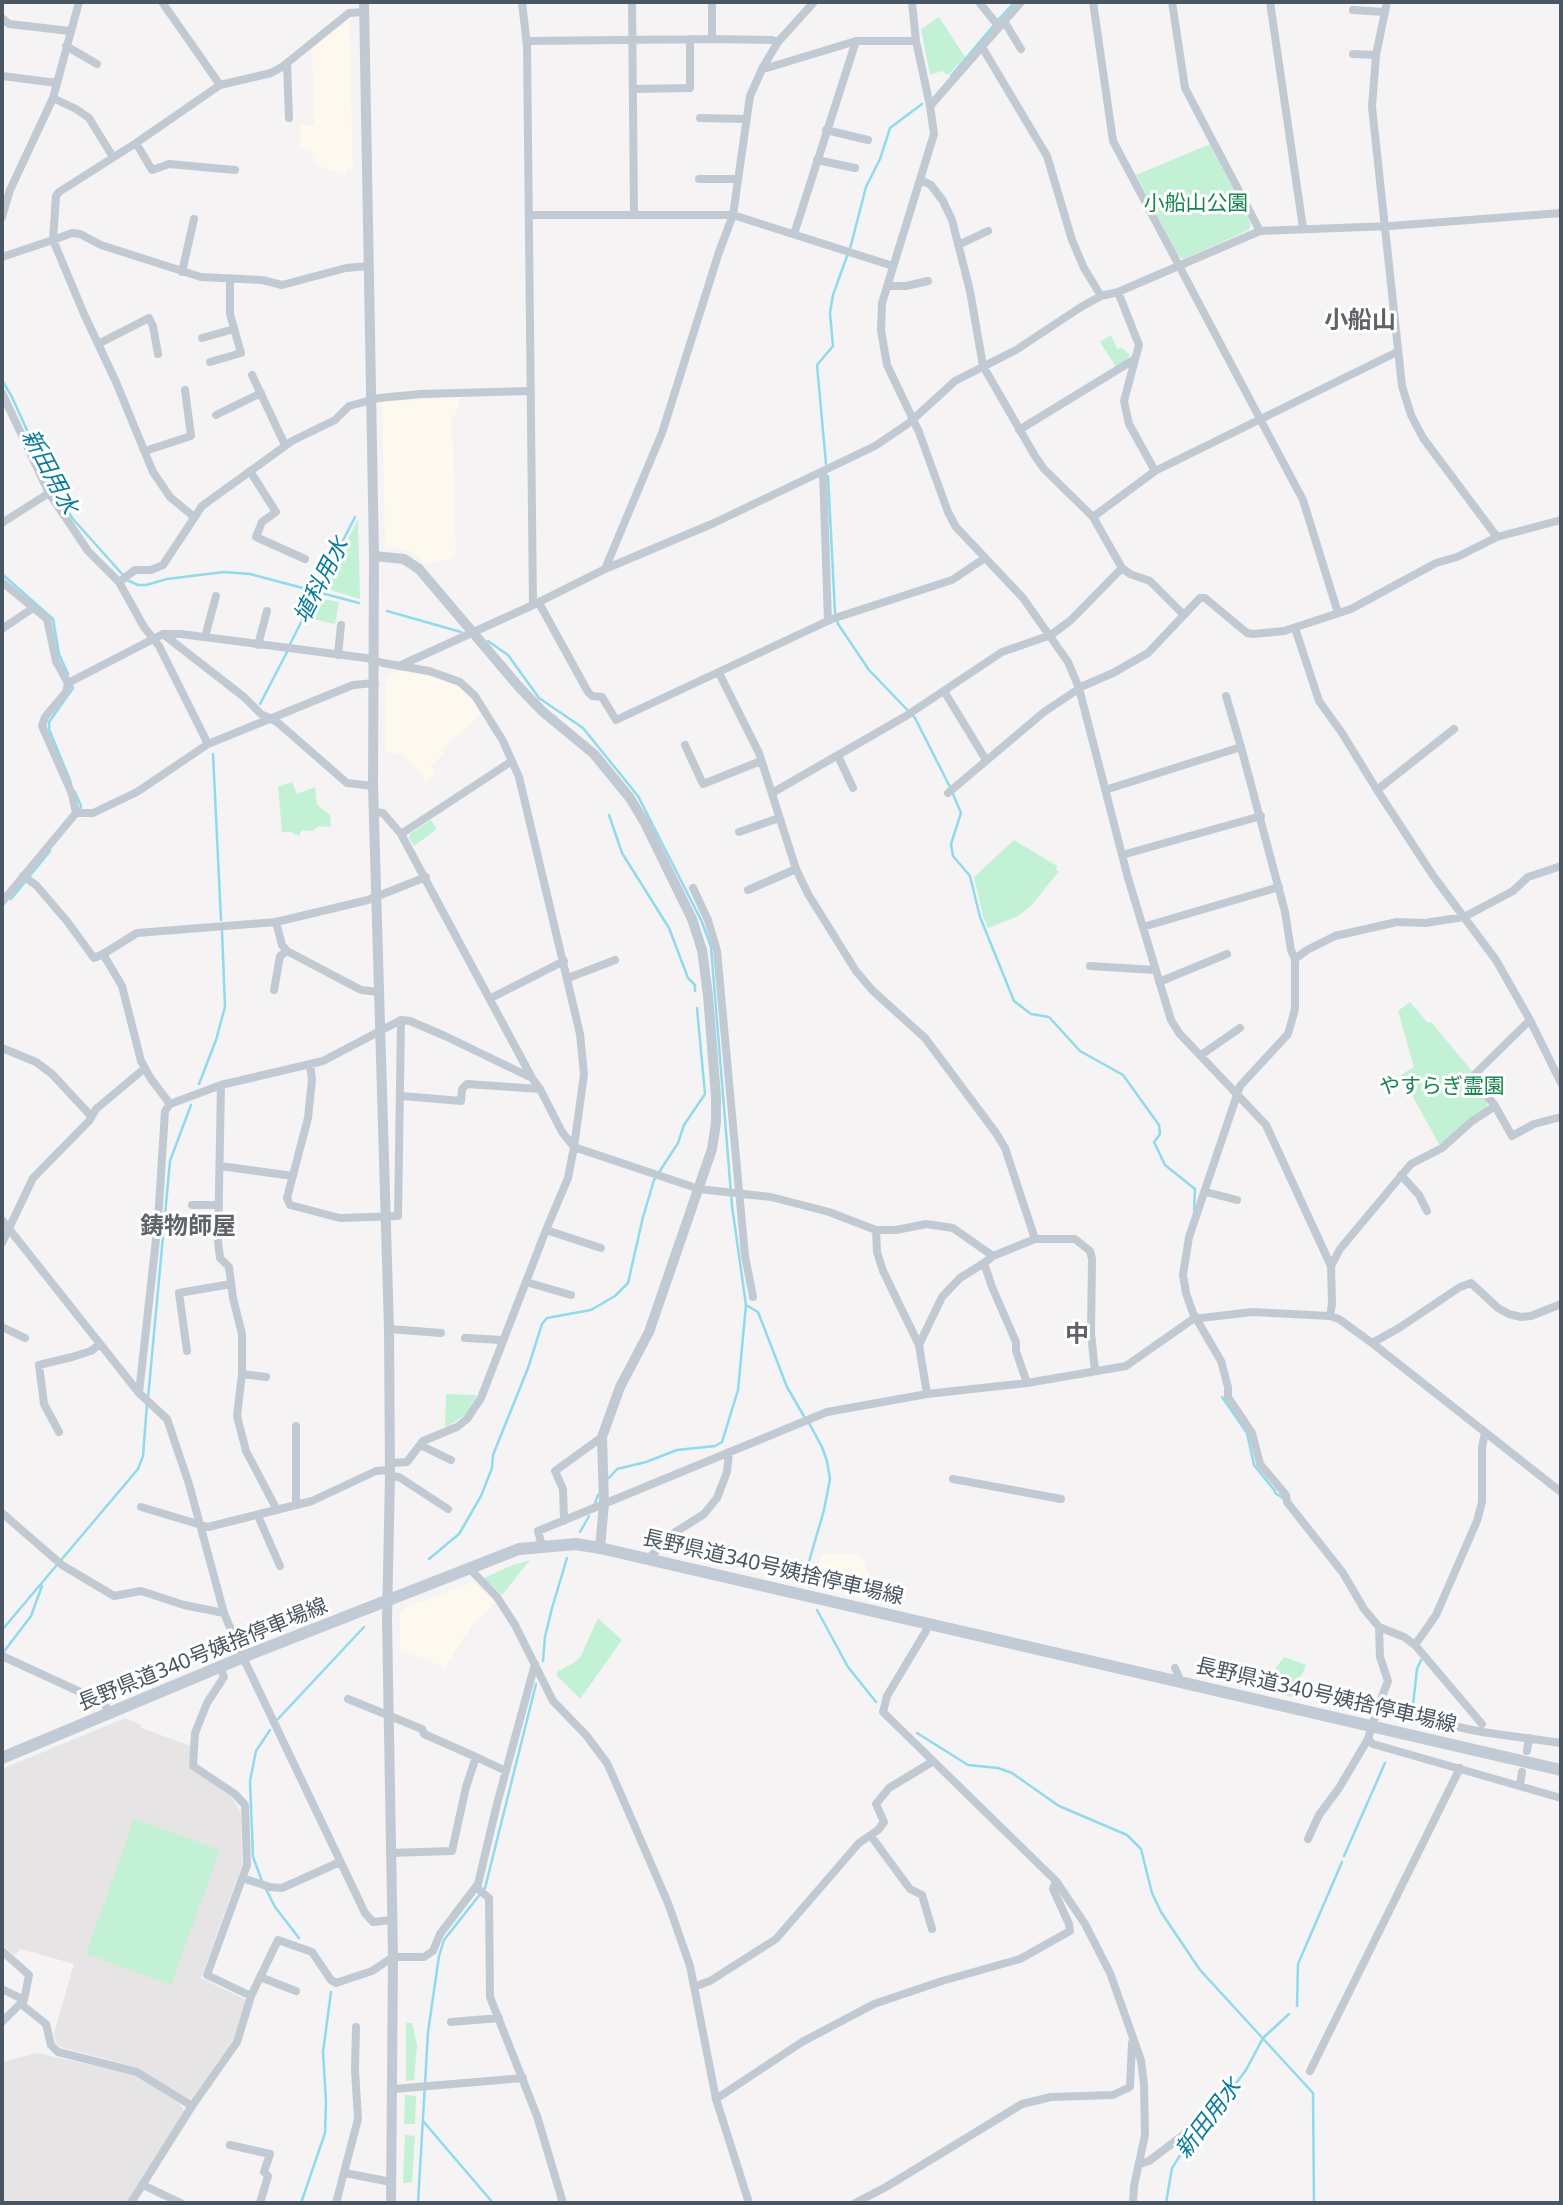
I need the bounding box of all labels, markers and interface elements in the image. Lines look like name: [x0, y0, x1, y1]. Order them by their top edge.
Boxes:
park label: 小船山公園: [1144, 191, 1248, 217]
district label: 小船山: [1324, 307, 1396, 335]
water label: 新田用水: [15, 425, 83, 519]
water label: 埴科用水: [289, 534, 355, 628]
park label: やすらぎ霊園: [1379, 1074, 1505, 1100]
district label: 鋳物師屋: [140, 1213, 236, 1241]
district label: 中: [1065, 1321, 1089, 1349]
street label: 長野県道340号姨捨停車場線: [640, 1526, 906, 1610]
street label: 長野県道340号姨捨停車場線: [74, 1593, 332, 1717]
street label: 長野県道340号姨捨停車場線: [1193, 1654, 1459, 1738]
water label: 新田用水: [1170, 2074, 1248, 2164]

